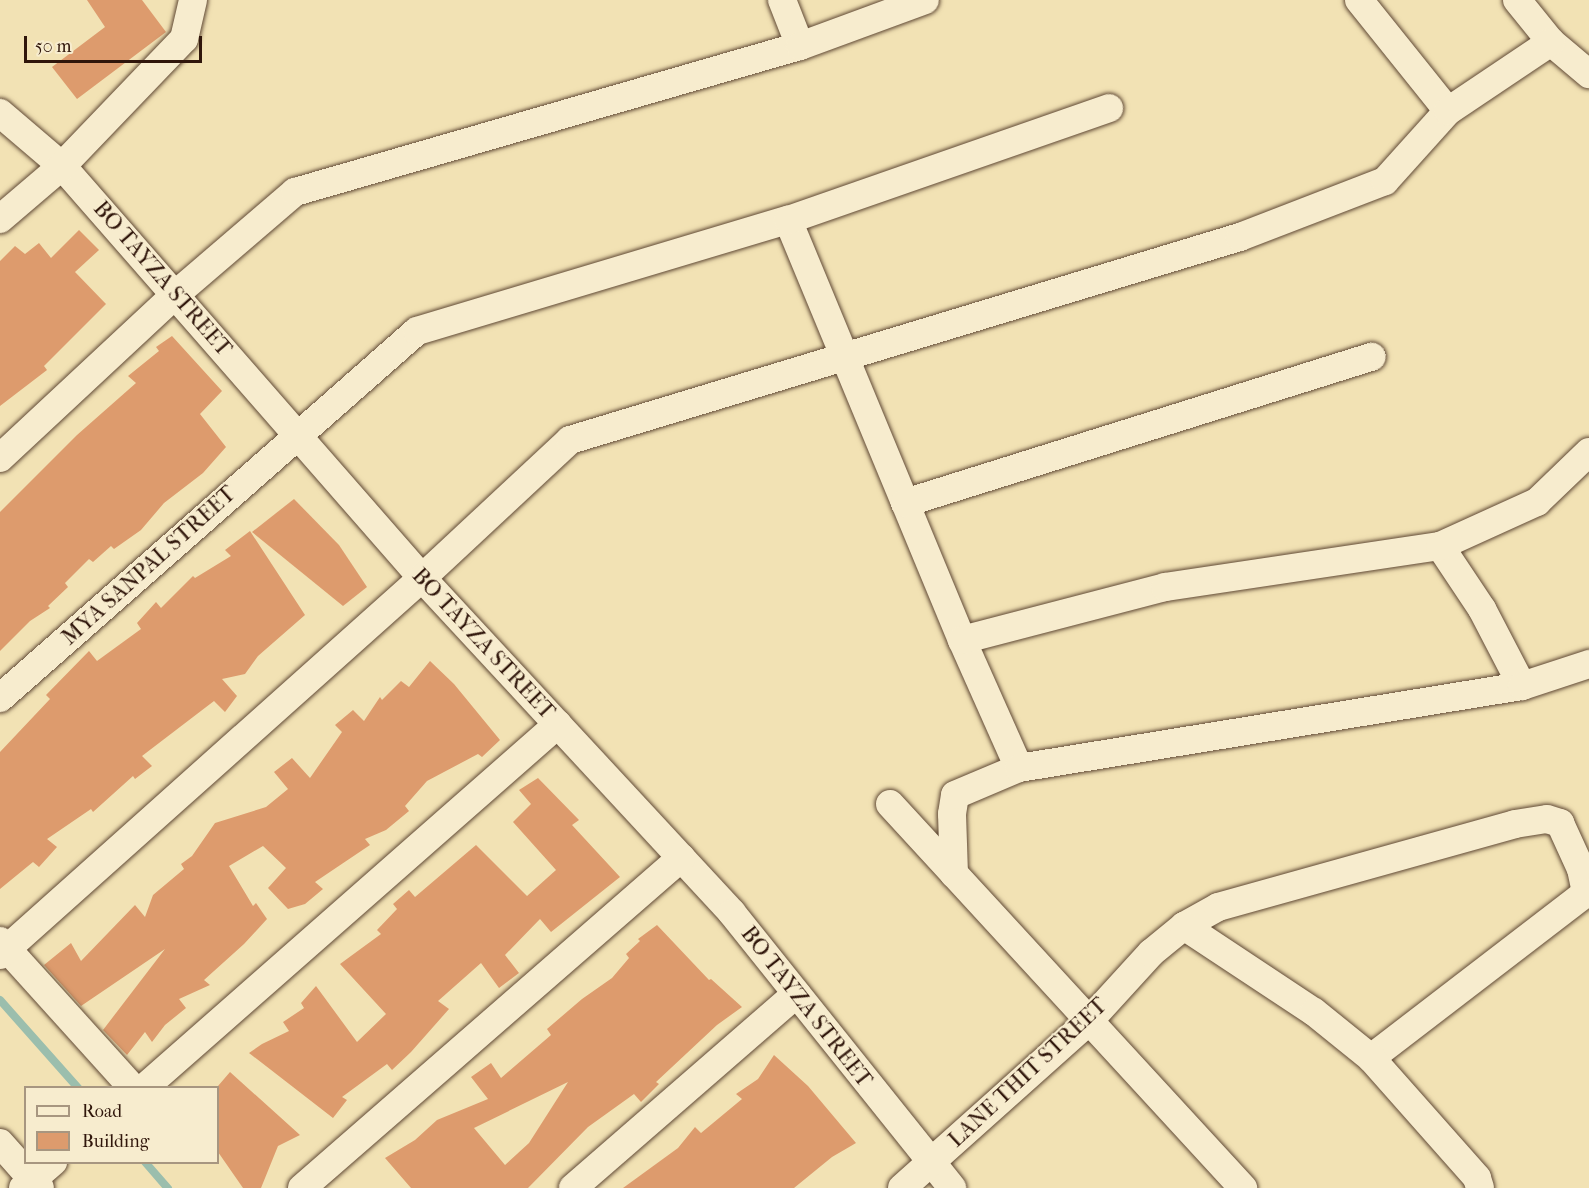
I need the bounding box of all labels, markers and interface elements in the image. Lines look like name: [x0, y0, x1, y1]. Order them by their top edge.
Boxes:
scale bar: [27, 24, 206, 62]
text: 50 m: [35, 36, 71, 57]
street label: BO TAYZA STREET: [87, 196, 237, 362]
street label: MYA SANPAL STREET: [57, 481, 241, 651]
street label: BO TAYZA STREET: [406, 563, 560, 725]
street label: BO TAYZA STREET: [735, 921, 877, 1093]
street label: LANE THIT STREET: [943, 993, 1113, 1153]
legend: [24, 1086, 219, 1164]
text: Road: [82, 1101, 122, 1122]
text: Building: [82, 1131, 149, 1152]

